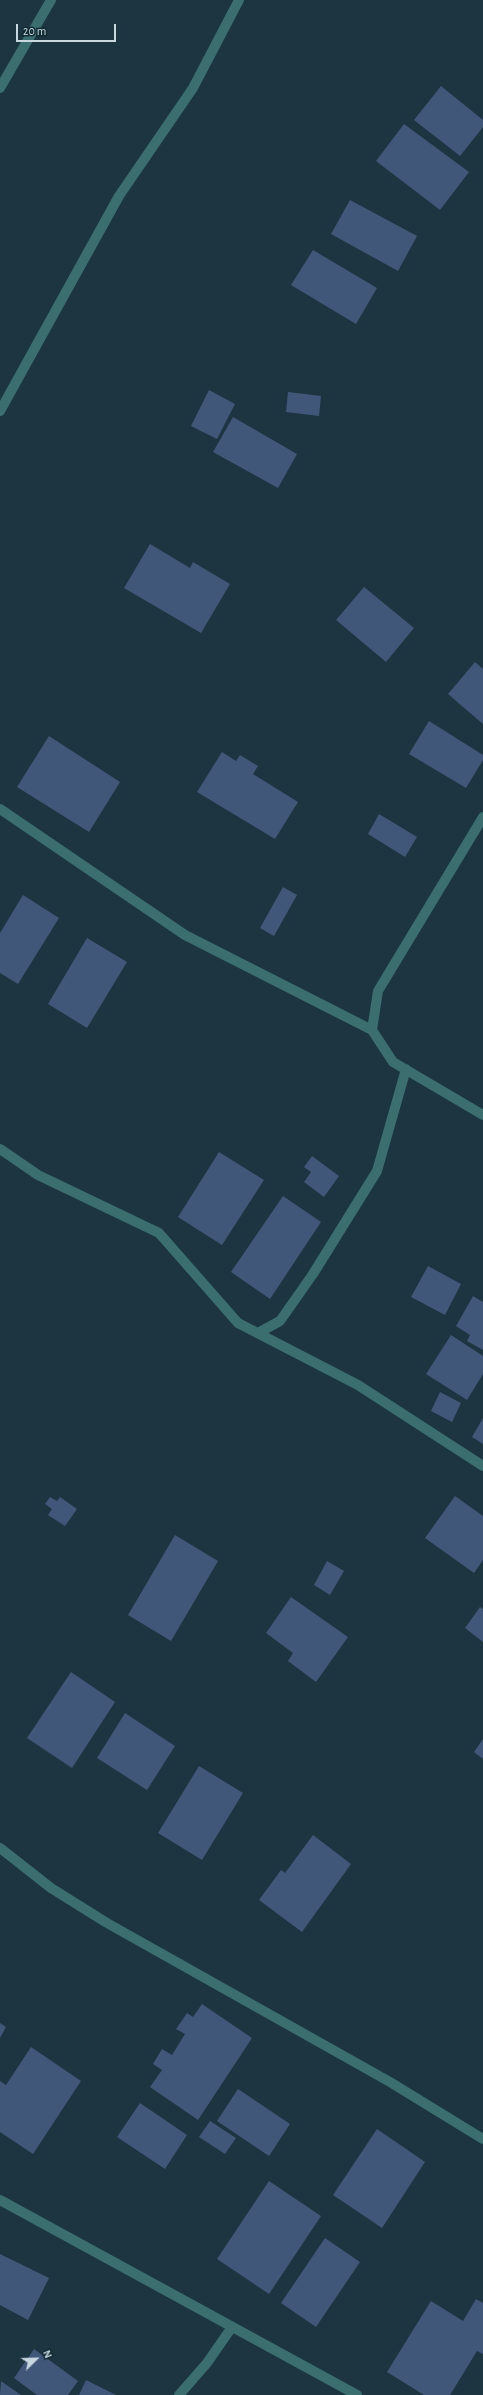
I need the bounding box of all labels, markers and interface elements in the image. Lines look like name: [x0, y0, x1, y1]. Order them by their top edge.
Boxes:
scale bar: [18, 16, 118, 42]
text: 20 m: [23, 25, 46, 37]
north arrow: [16, 2339, 56, 2379]
text: N: [41, 2348, 54, 2360]

